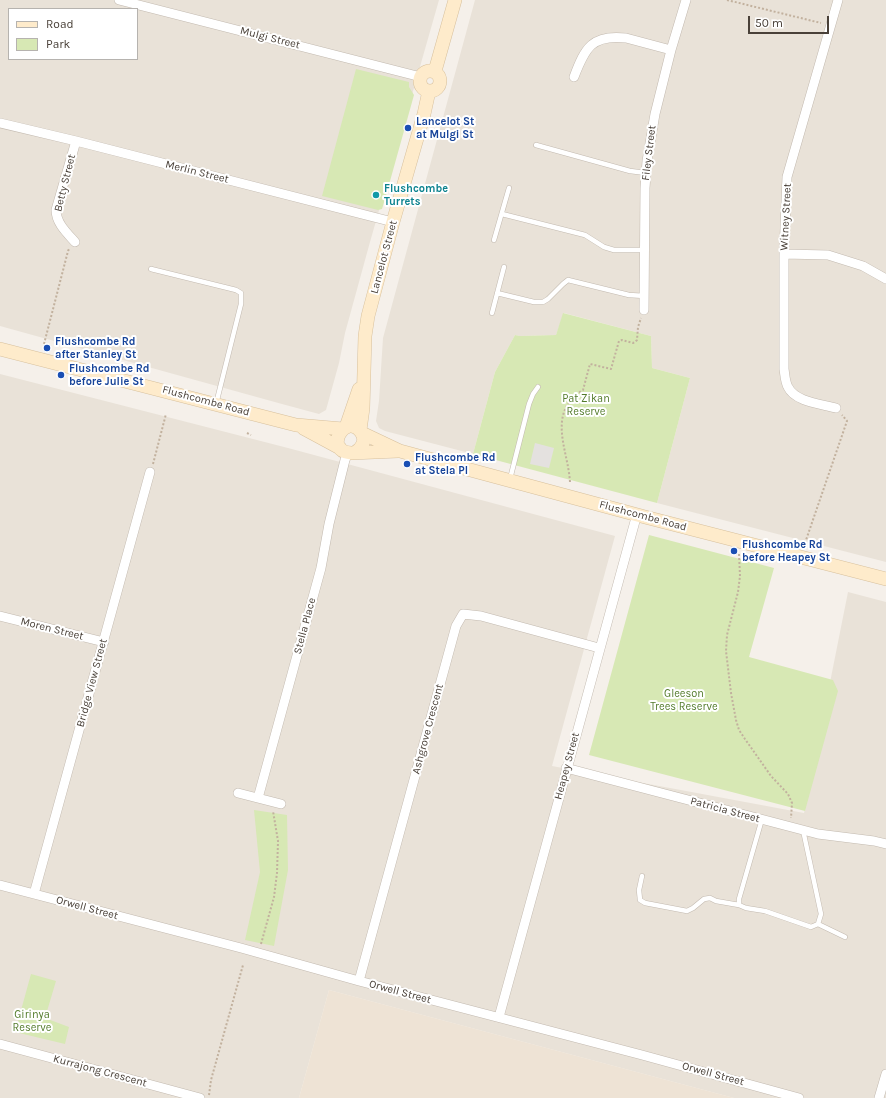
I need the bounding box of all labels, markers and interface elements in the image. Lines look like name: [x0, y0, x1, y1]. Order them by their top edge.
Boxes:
legend: [8, 8, 138, 60]
scale bar: [750, 8, 831, 34]
text: 50 m: [755, 16, 783, 30]
text: Road: [46, 17, 74, 31]
street label: Mulgi Street: [239, 24, 301, 52]
text: Park: [46, 37, 70, 51]
place label: Lancelot St at Mulgi St: [416, 115, 474, 141]
marker: Lancelot St at Mulgi St: [403, 123, 413, 133]
street label: Filey Street: [639, 125, 659, 181]
street label: Betty Street: [51, 153, 79, 213]
street label: Merlin Street: [164, 158, 230, 186]
place label: Flushcombe Turrets: [384, 182, 448, 208]
street label: Witney Street: [778, 183, 794, 251]
marker: Flushcombe Turrets: [371, 190, 381, 200]
street label: Lancelot Street: [368, 219, 400, 295]
place label: Flushcombe Rd after Stanley St: [55, 335, 136, 361]
marker: Flushcombe Rd after Stanley St: [42, 343, 52, 353]
place label: Flushcombe Rd before Julie St: [69, 362, 150, 388]
marker: Flushcombe Rd before Julie St: [56, 370, 66, 380]
street label: Flushcombe Road: [161, 383, 251, 419]
park label: Pat Zikan Reserve: [562, 392, 610, 418]
place label: Flushcombe Rd at Stela Pl: [415, 451, 496, 477]
marker: Flushcombe Rd at Stela Pl: [402, 459, 412, 469]
street label: Flushcombe Road: [598, 498, 688, 534]
place label: Flushcombe Rd before Heapey St: [742, 538, 830, 564]
marker: Flushcombe Rd before Heapey St: [729, 546, 739, 556]
street label: Stella Place: [291, 596, 319, 656]
street label: Moren Street: [19, 615, 85, 643]
street label: Bridge View Street: [74, 637, 110, 729]
street label: Ashgrove Crescent: [410, 682, 446, 776]
park label: Gleeson Trees Reserve: [650, 687, 718, 713]
street label: Heapey Street: [552, 731, 582, 801]
street label: Patricia Street: [689, 794, 761, 826]
street label: Orwell Street: [55, 893, 119, 923]
street label: Orwell Street: [368, 977, 432, 1007]
park label: Girinya Reserve: [13, 1008, 51, 1034]
street label: Kurrajong Crescent: [52, 1052, 148, 1090]
street label: Orwell Street: [681, 1059, 745, 1089]

